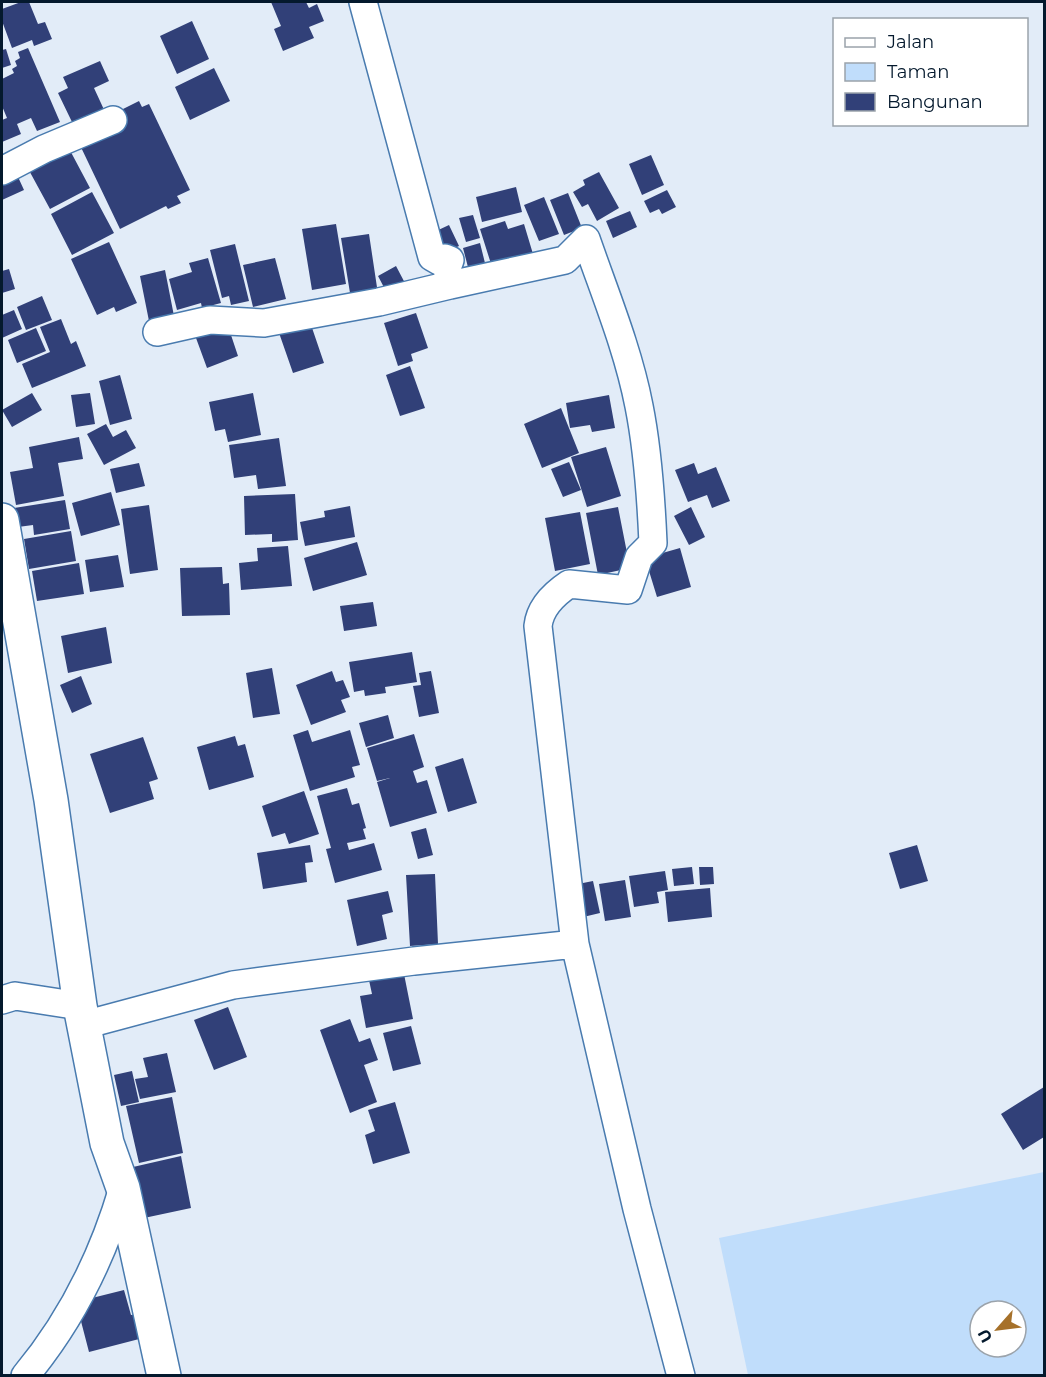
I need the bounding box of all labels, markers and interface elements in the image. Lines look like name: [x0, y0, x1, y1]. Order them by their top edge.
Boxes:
legend: [833, 18, 1028, 126]
text: Jalan: [886, 31, 934, 53]
text: Taman: [887, 61, 949, 83]
text: Bangunan: [887, 91, 983, 113]
north arrow: [968, 1299, 1028, 1359]
text: U: [974, 1326, 997, 1346]

